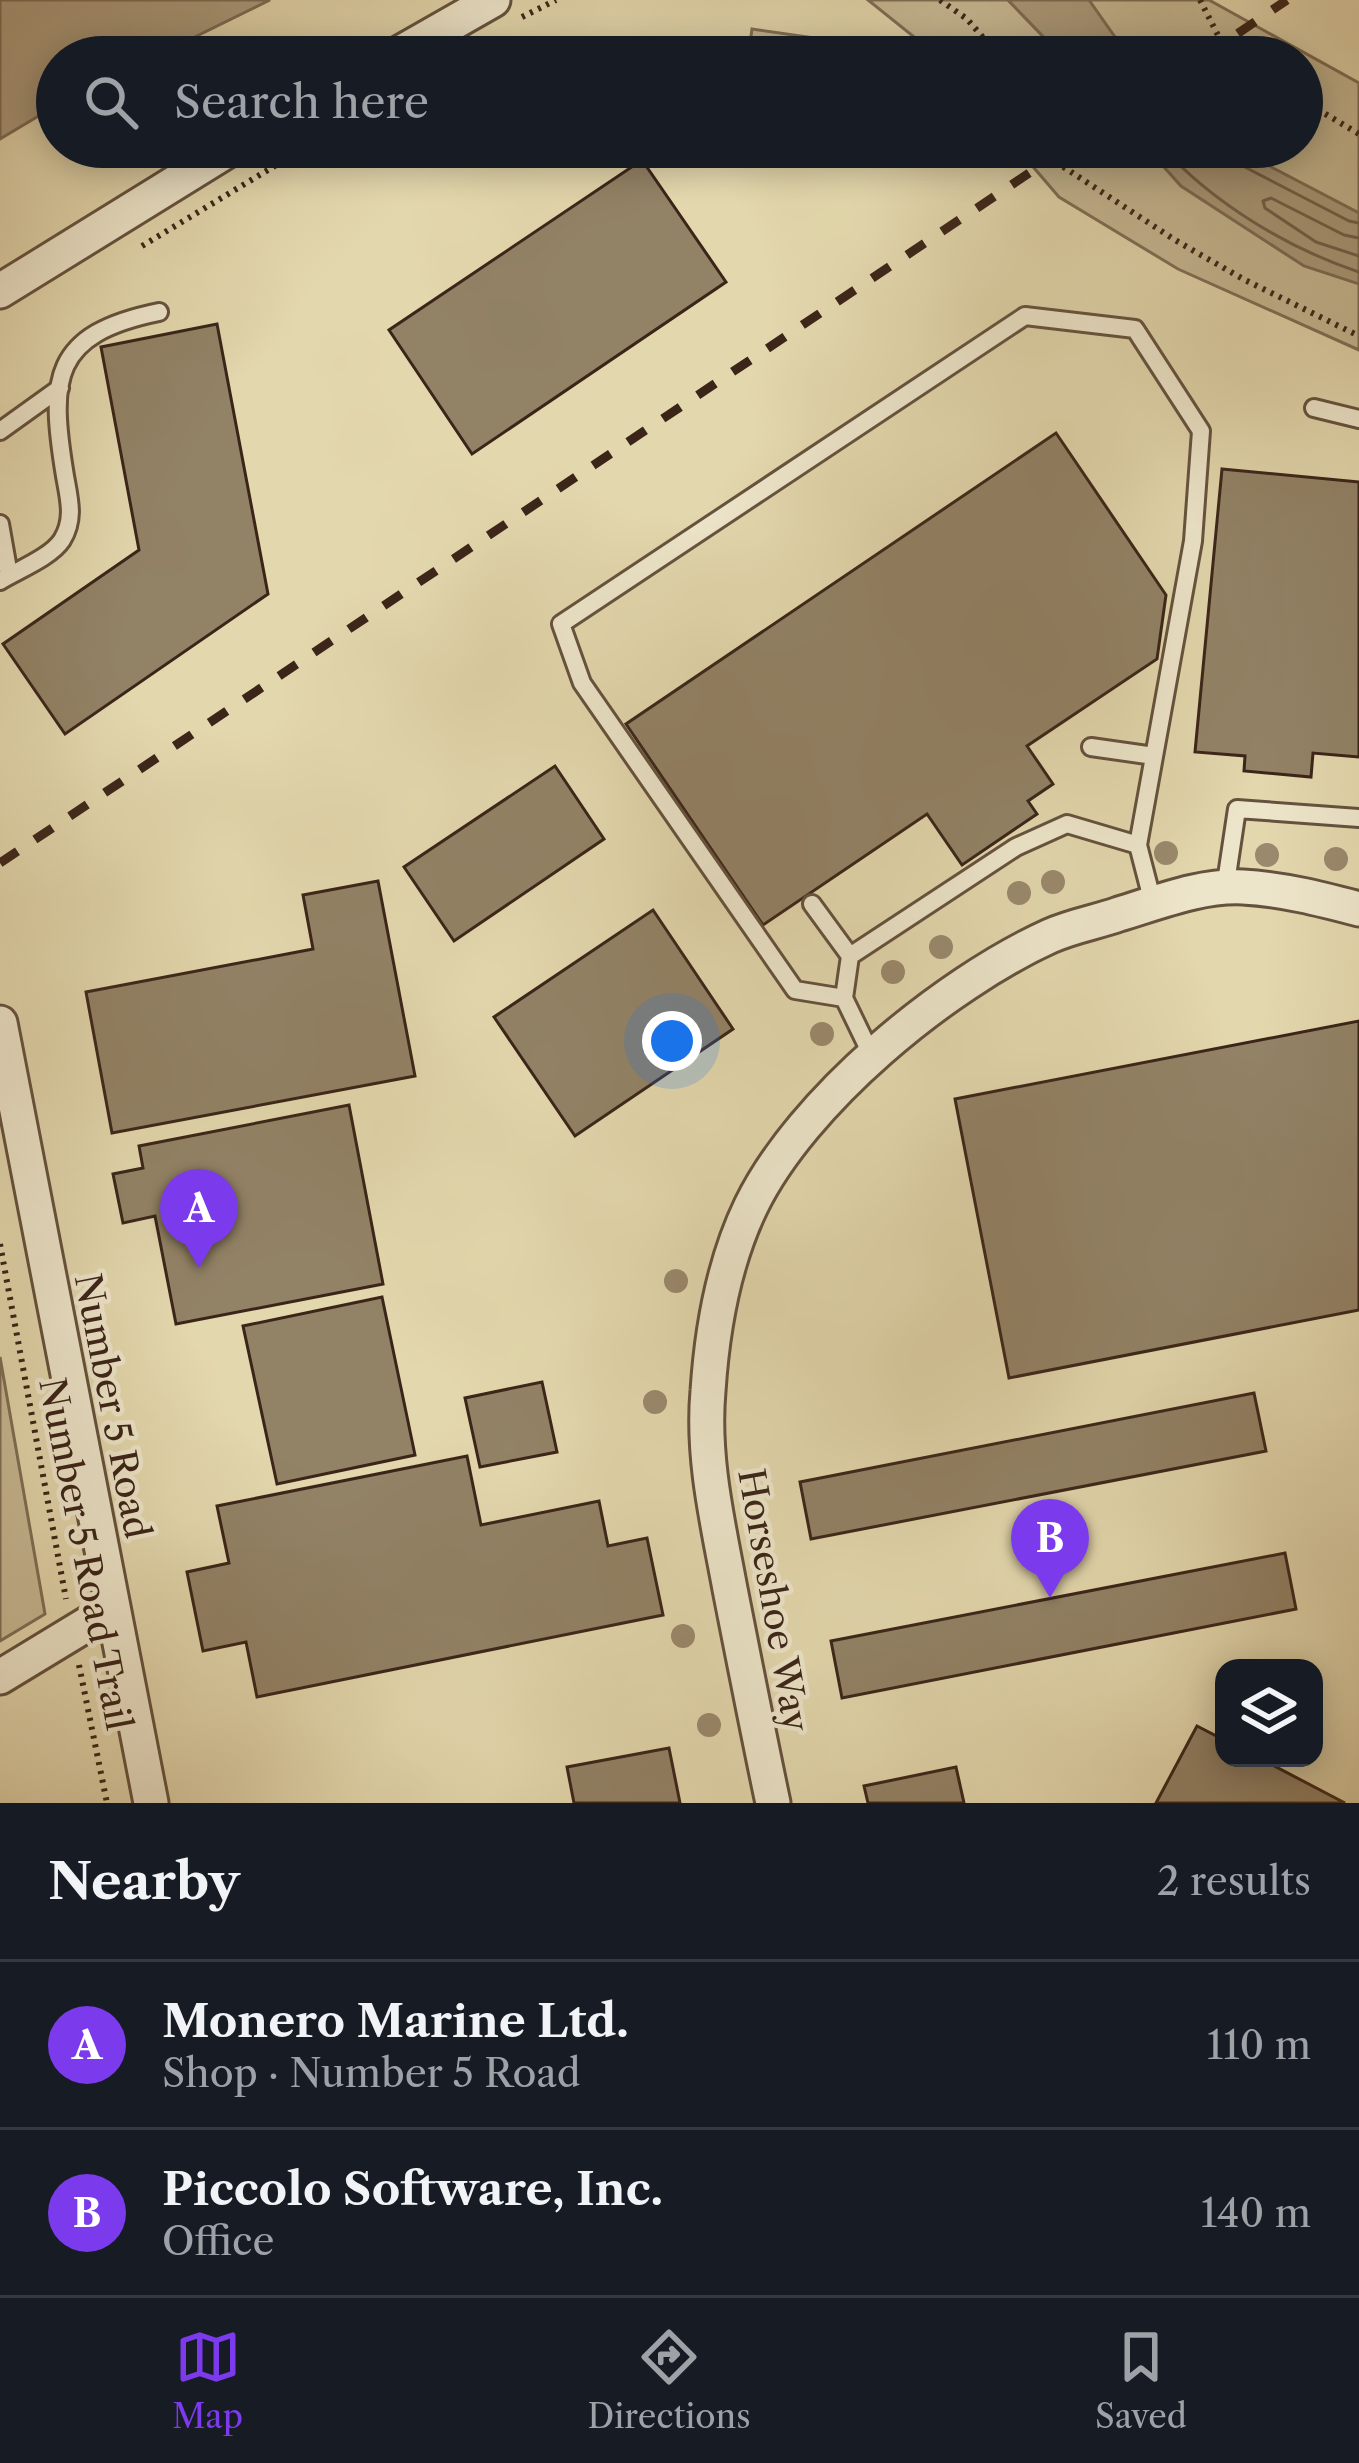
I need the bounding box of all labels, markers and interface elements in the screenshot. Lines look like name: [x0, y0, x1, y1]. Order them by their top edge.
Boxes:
search box: [36, 36, 1323, 168]
icon: search: [78, 69, 144, 135]
text: Search here: [174, 74, 429, 130]
your location: [642, 1011, 702, 1071]
pin: A: [160, 1169, 238, 1268]
street label: Number 5 Road: [66, 1270, 160, 1542]
street label: Number 5 Road Trail: [30, 1374, 142, 1734]
street label: Horseshoe Way: [729, 1465, 819, 1736]
pin: B: [1011, 1499, 1089, 1598]
map controls: [1215, 1659, 1323, 1767]
button: layers: [1215, 1659, 1323, 1767]
text: Nearby: [48, 1850, 240, 1912]
text: 2 results: [1157, 1857, 1311, 1905]
text: Monero Marine Ltd.: [162, 1993, 629, 2049]
text: A: [72, 2021, 102, 2069]
text: 110 m: [1207, 2021, 1311, 2069]
text: Shop · Number 5 Road: [162, 2049, 581, 2097]
text: Piccolo Software, Inc.: [162, 2161, 663, 2217]
text: B: [73, 2189, 102, 2237]
text: 140 m: [1201, 2189, 1311, 2237]
text: Office: [162, 2217, 274, 2265]
tab: Map: [172, 2324, 243, 2437]
tab: Directions: [588, 2324, 751, 2437]
tab: Saved: [1095, 2324, 1187, 2437]

